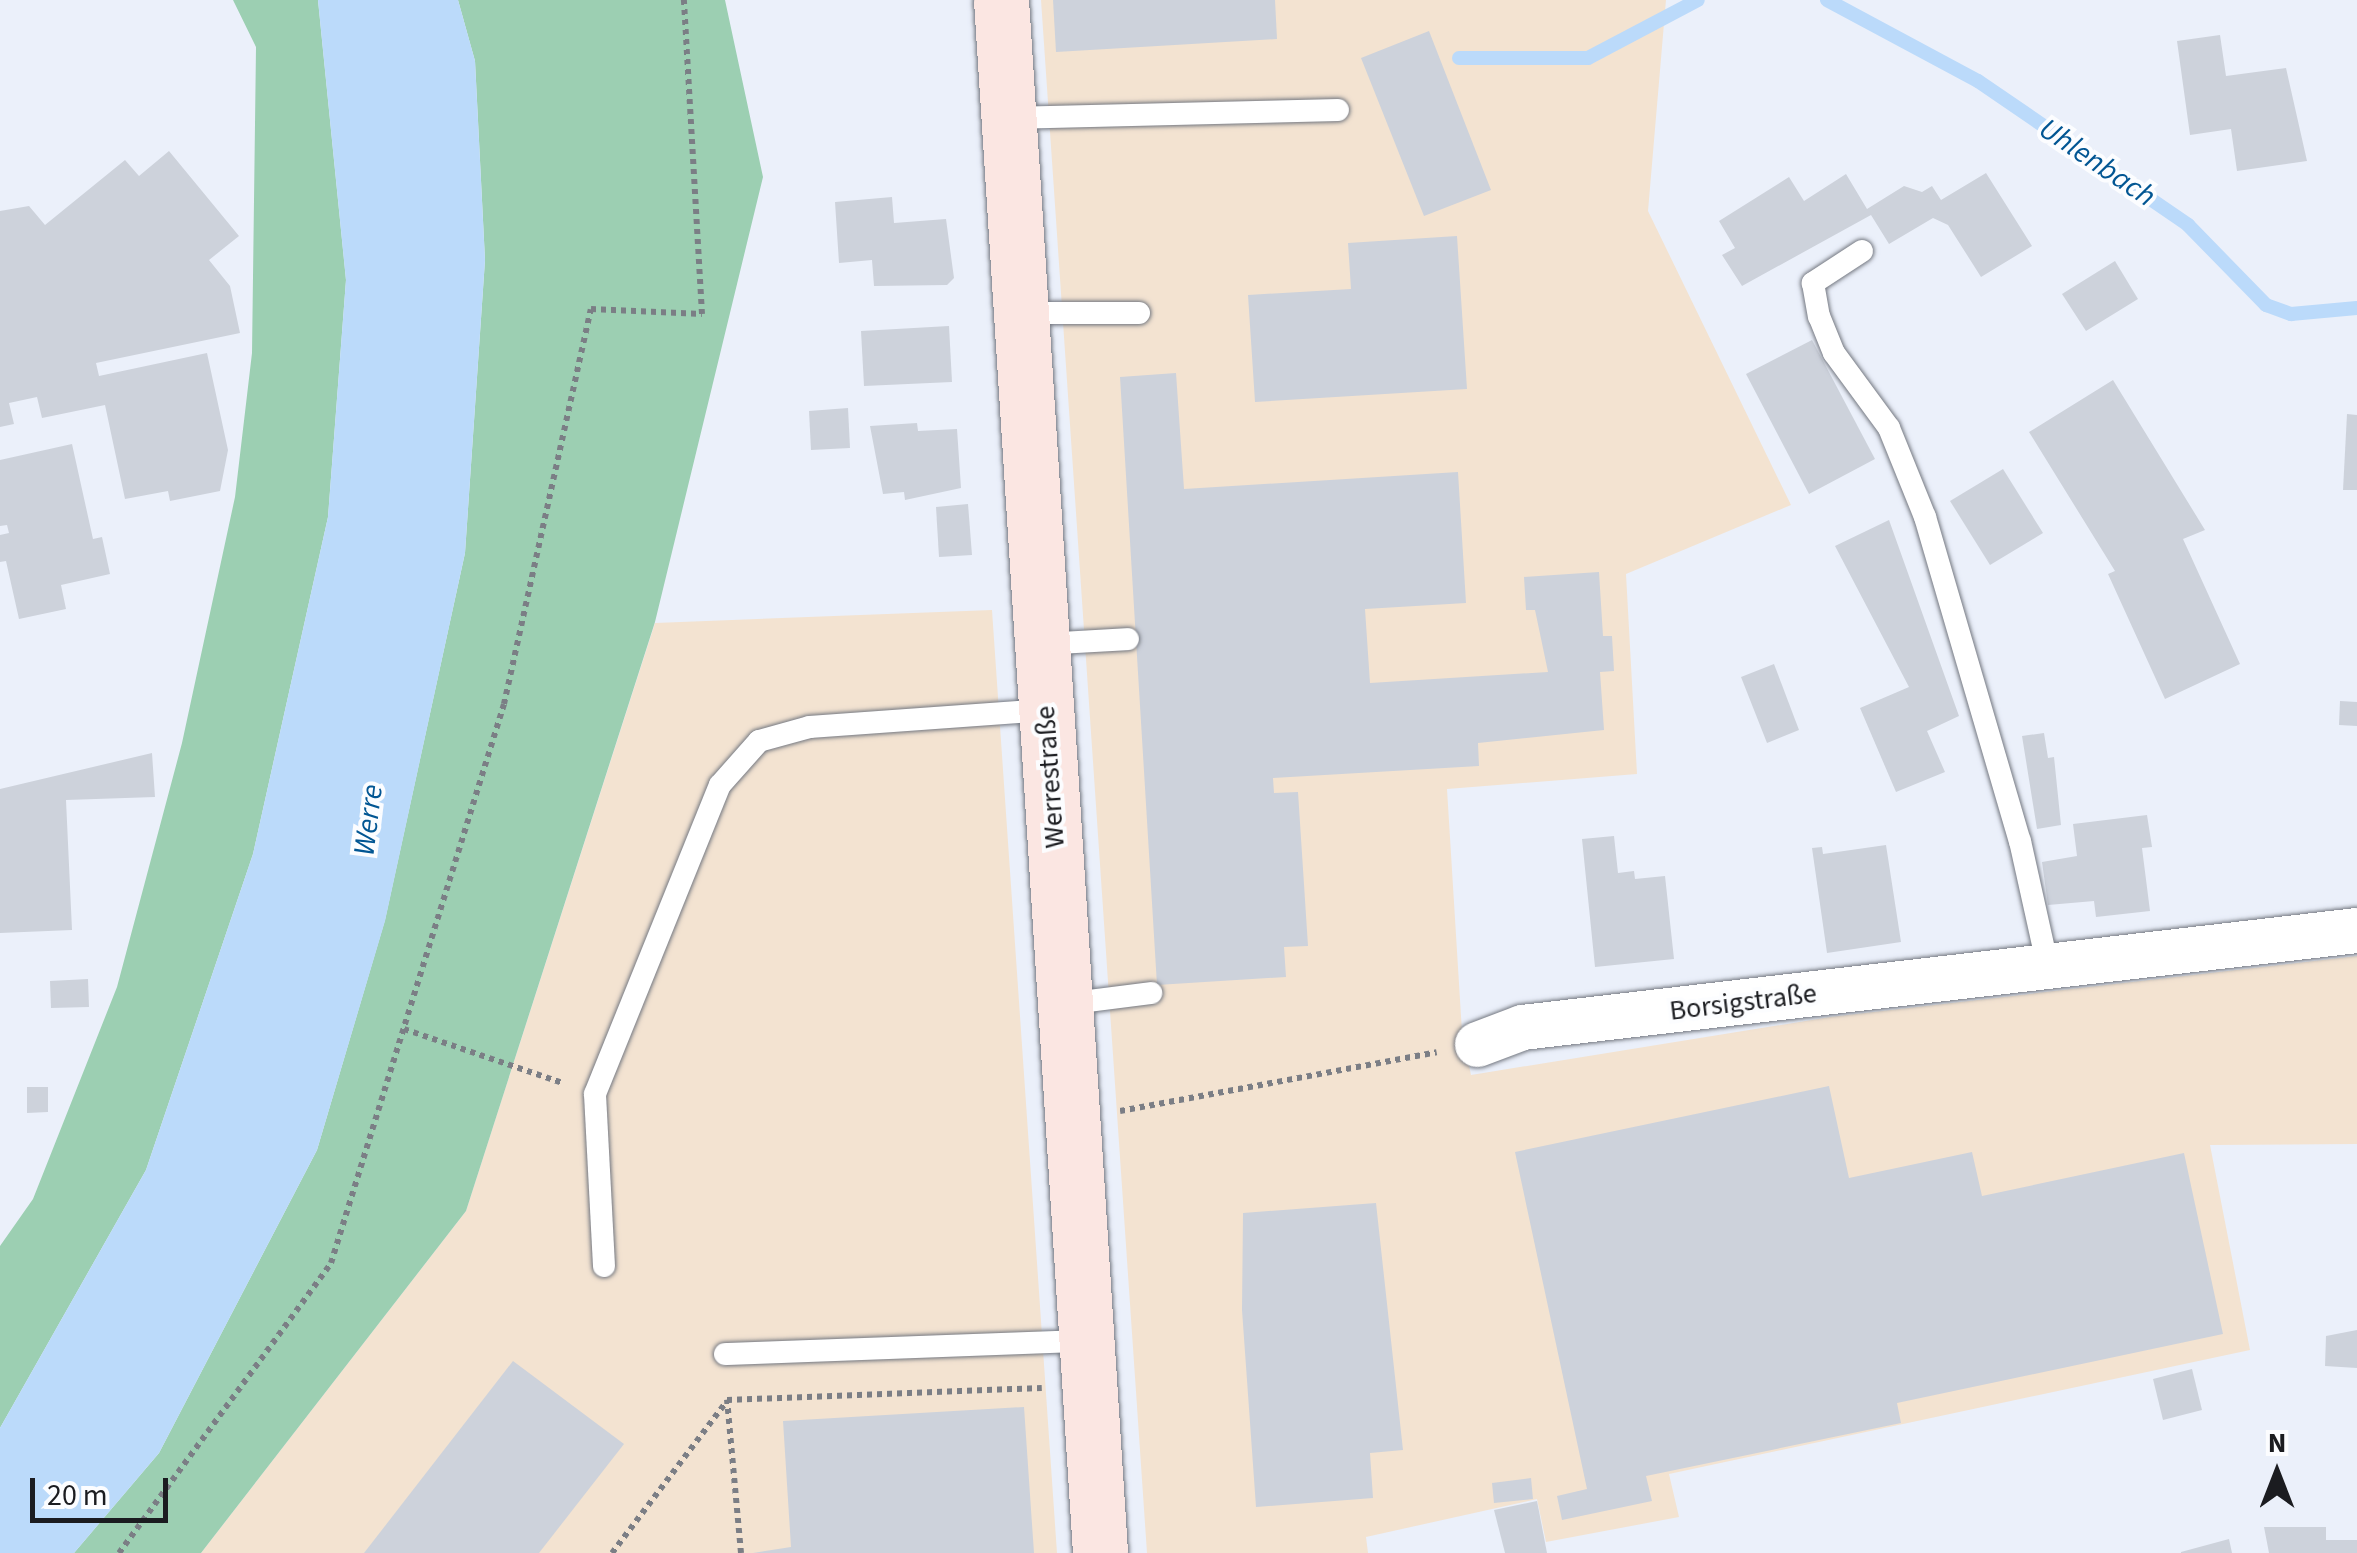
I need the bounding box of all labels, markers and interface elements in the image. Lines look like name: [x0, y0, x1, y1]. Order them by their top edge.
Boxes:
water label: Uhlenbach: [2032, 111, 2162, 215]
street label: Werrestraße: [1028, 705, 1072, 849]
water label: Werre: [347, 782, 391, 858]
street label: Borsigstraße: [1668, 976, 1818, 1028]
north arrow: [2227, 1423, 2327, 1523]
text: N: [2268, 1423, 2286, 1463]
scale bar: [35, 1458, 172, 1520]
text: 20 m: [47, 1474, 108, 1517]

